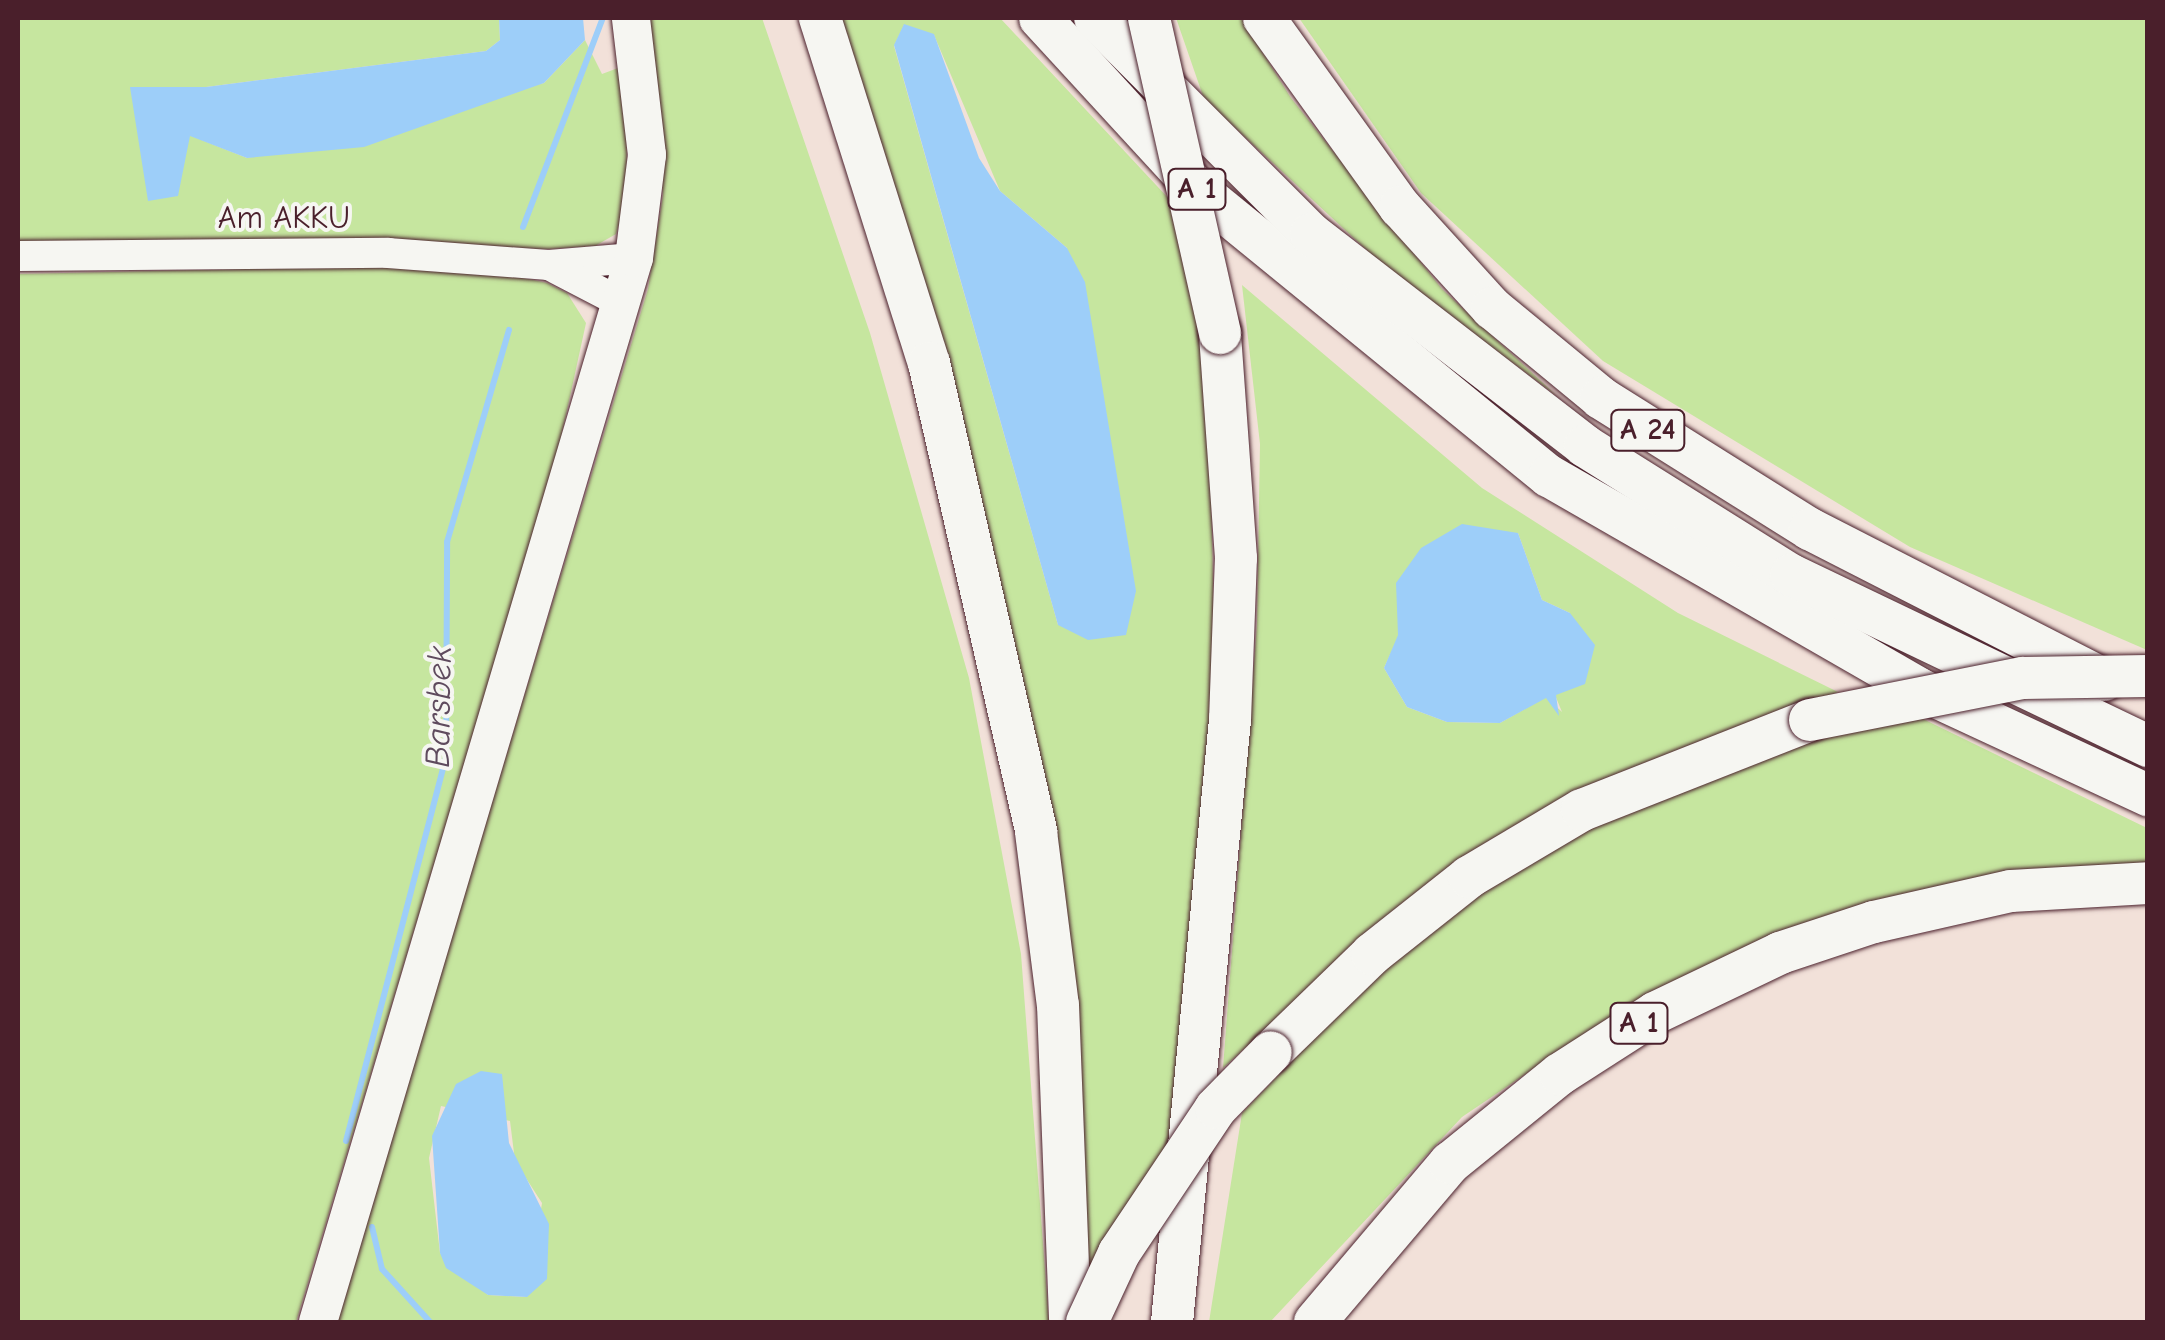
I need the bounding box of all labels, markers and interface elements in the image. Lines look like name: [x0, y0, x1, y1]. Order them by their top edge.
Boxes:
road number: A 1: [1167, 164, 1227, 214]
street label: Am AKKU: [218, 199, 350, 237]
road number: A 24: [1608, 405, 1688, 455]
water label: Barsbek: [417, 646, 461, 768]
road number: A 1: [1609, 998, 1669, 1048]

